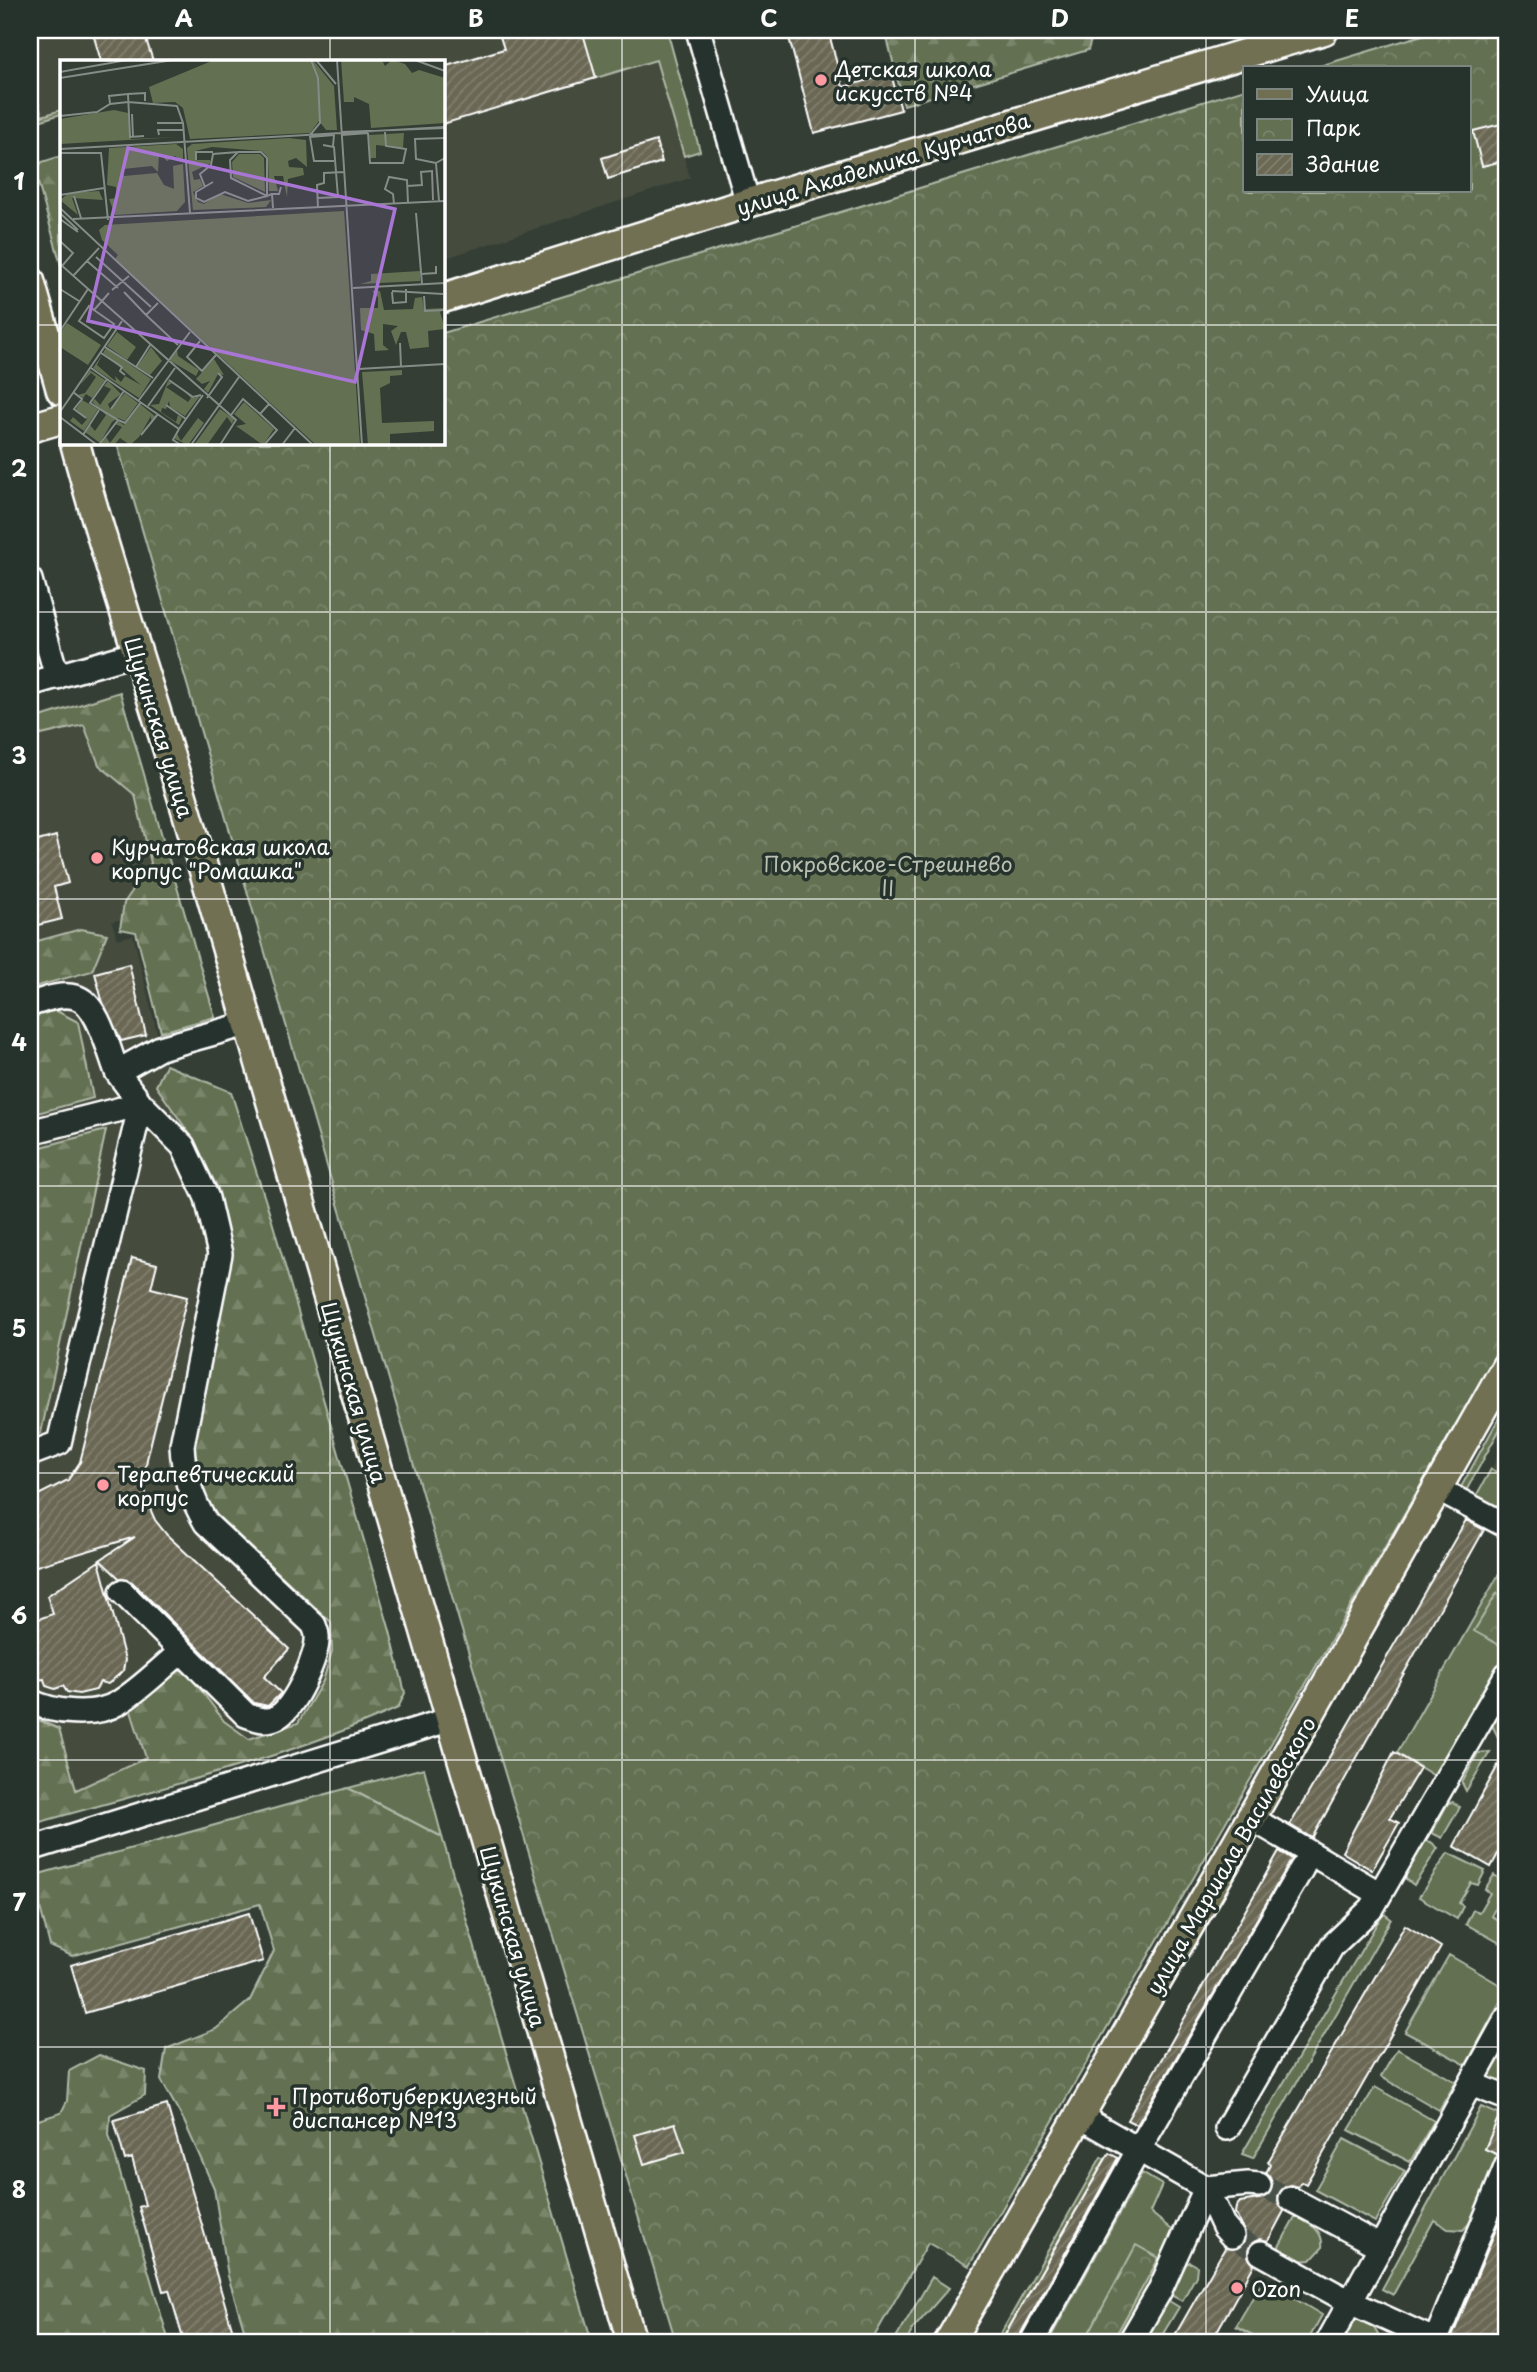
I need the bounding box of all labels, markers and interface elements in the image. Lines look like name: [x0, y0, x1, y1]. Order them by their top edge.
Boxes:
text: A: [175, 0, 193, 35]
text: B: [468, 0, 484, 35]
text: C: [760, 0, 778, 35]
text: D: [1051, 0, 1069, 35]
text: E: [1345, 0, 1359, 35]
place label: Детская школа искусств №4: [834, 52, 992, 108]
inset map: [60, 60, 444, 444]
legend: [1243, 66, 1470, 192]
marker: Детская школа искусств №4: [813, 72, 829, 88]
text: Улица: [1306, 77, 1369, 109]
street label: улица Академика Курчатова: [732, 103, 1034, 223]
text: Парк: [1306, 111, 1361, 143]
text: Здание: [1306, 147, 1380, 179]
text: 1: [14, 163, 25, 198]
text: 2: [11, 450, 27, 485]
street label: Щукинская улица: [117, 633, 203, 822]
text: 3: [11, 737, 27, 772]
place label: Курчатовская школа корпус "Ромашка": [111, 830, 330, 886]
park label: Покровское-Стрешнево II: [764, 847, 1013, 903]
marker: Курчатовская школа корпус "Ромашка": [89, 850, 105, 866]
text: 4: [11, 1024, 27, 1059]
street label: Щукинская улица: [314, 1297, 396, 1487]
text: 5: [12, 1310, 26, 1345]
place label: Терапевтический корпус: [117, 1457, 295, 1513]
marker: Терапевтический корпус: [95, 1477, 111, 1493]
text: 6: [11, 1597, 27, 1632]
street label: улица Маршала Василевского: [1137, 1710, 1323, 2000]
street label: Щукинская улица: [473, 1841, 555, 2031]
text: 7: [12, 1884, 26, 1919]
place label: Противотуберкулезный диспансер №13: [292, 2079, 537, 2135]
marker: Противотуберкулезный диспансер №13: [266, 2097, 286, 2117]
text: 8: [12, 2171, 26, 2206]
place label: Ozon: [1251, 2272, 1301, 2304]
marker: Ozon: [1229, 2280, 1245, 2296]

